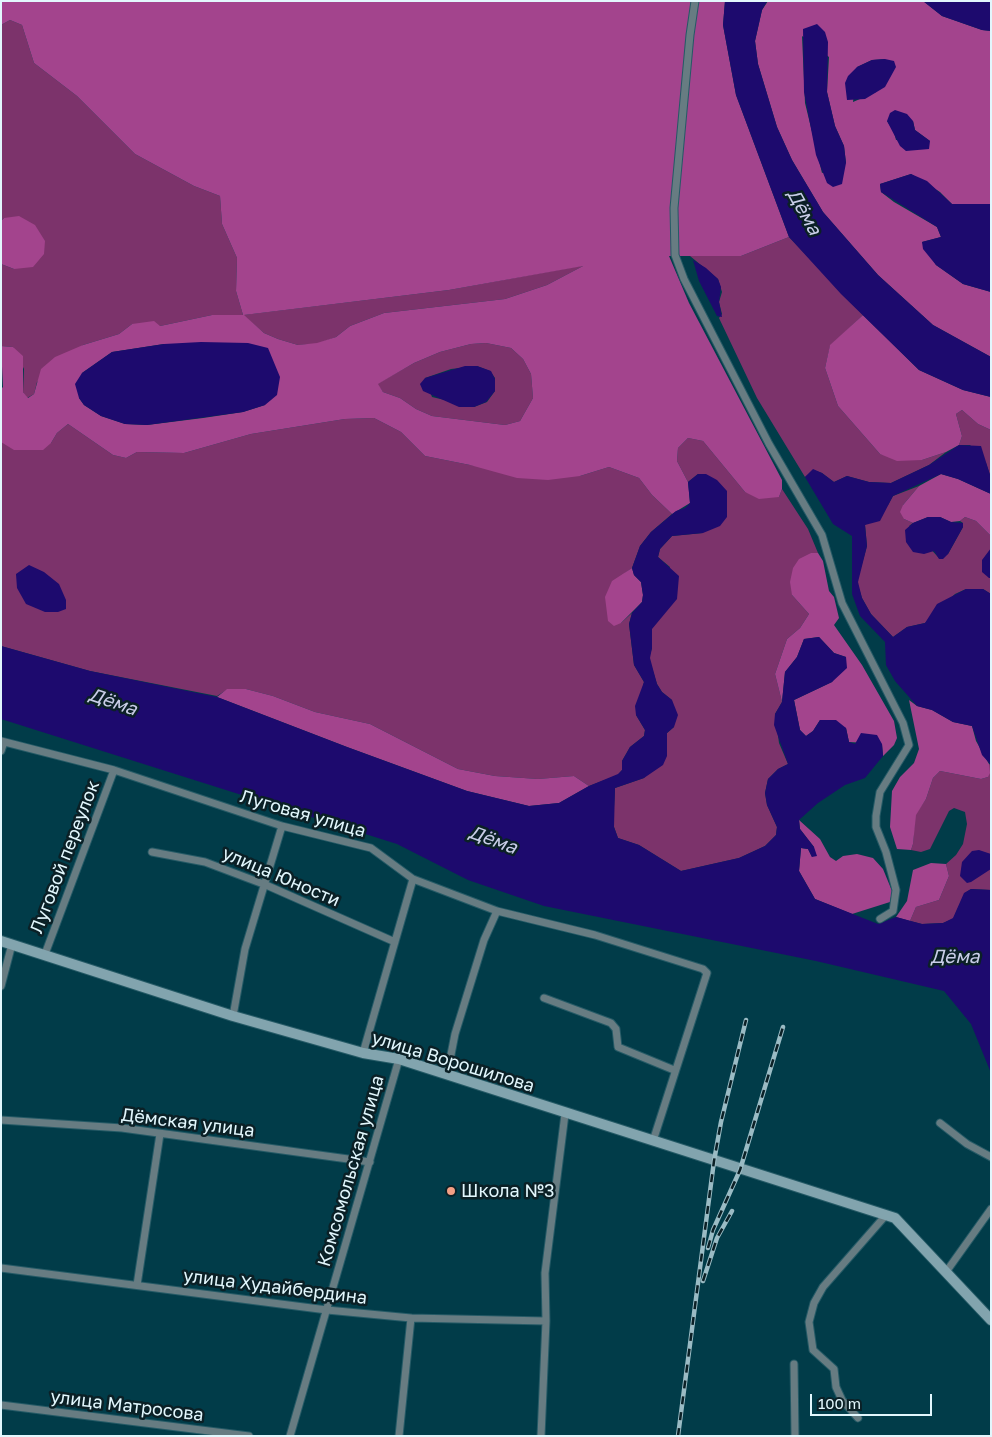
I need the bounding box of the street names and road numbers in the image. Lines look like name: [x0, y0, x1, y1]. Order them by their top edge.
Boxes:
street label: Луговой переулок: [26, 777, 104, 937]
street label: Луговая улица: [238, 786, 368, 842]
street label: улица Юности: [219, 842, 343, 912]
street label: улица Ворошилова: [369, 1027, 537, 1097]
street label: Комсомольская улица: [313, 1073, 389, 1269]
street label: Дёмская улица: [120, 1104, 256, 1142]
street label: улица Худайбердина: [182, 1265, 368, 1309]
street label: улица Матросова: [49, 1386, 205, 1426]

